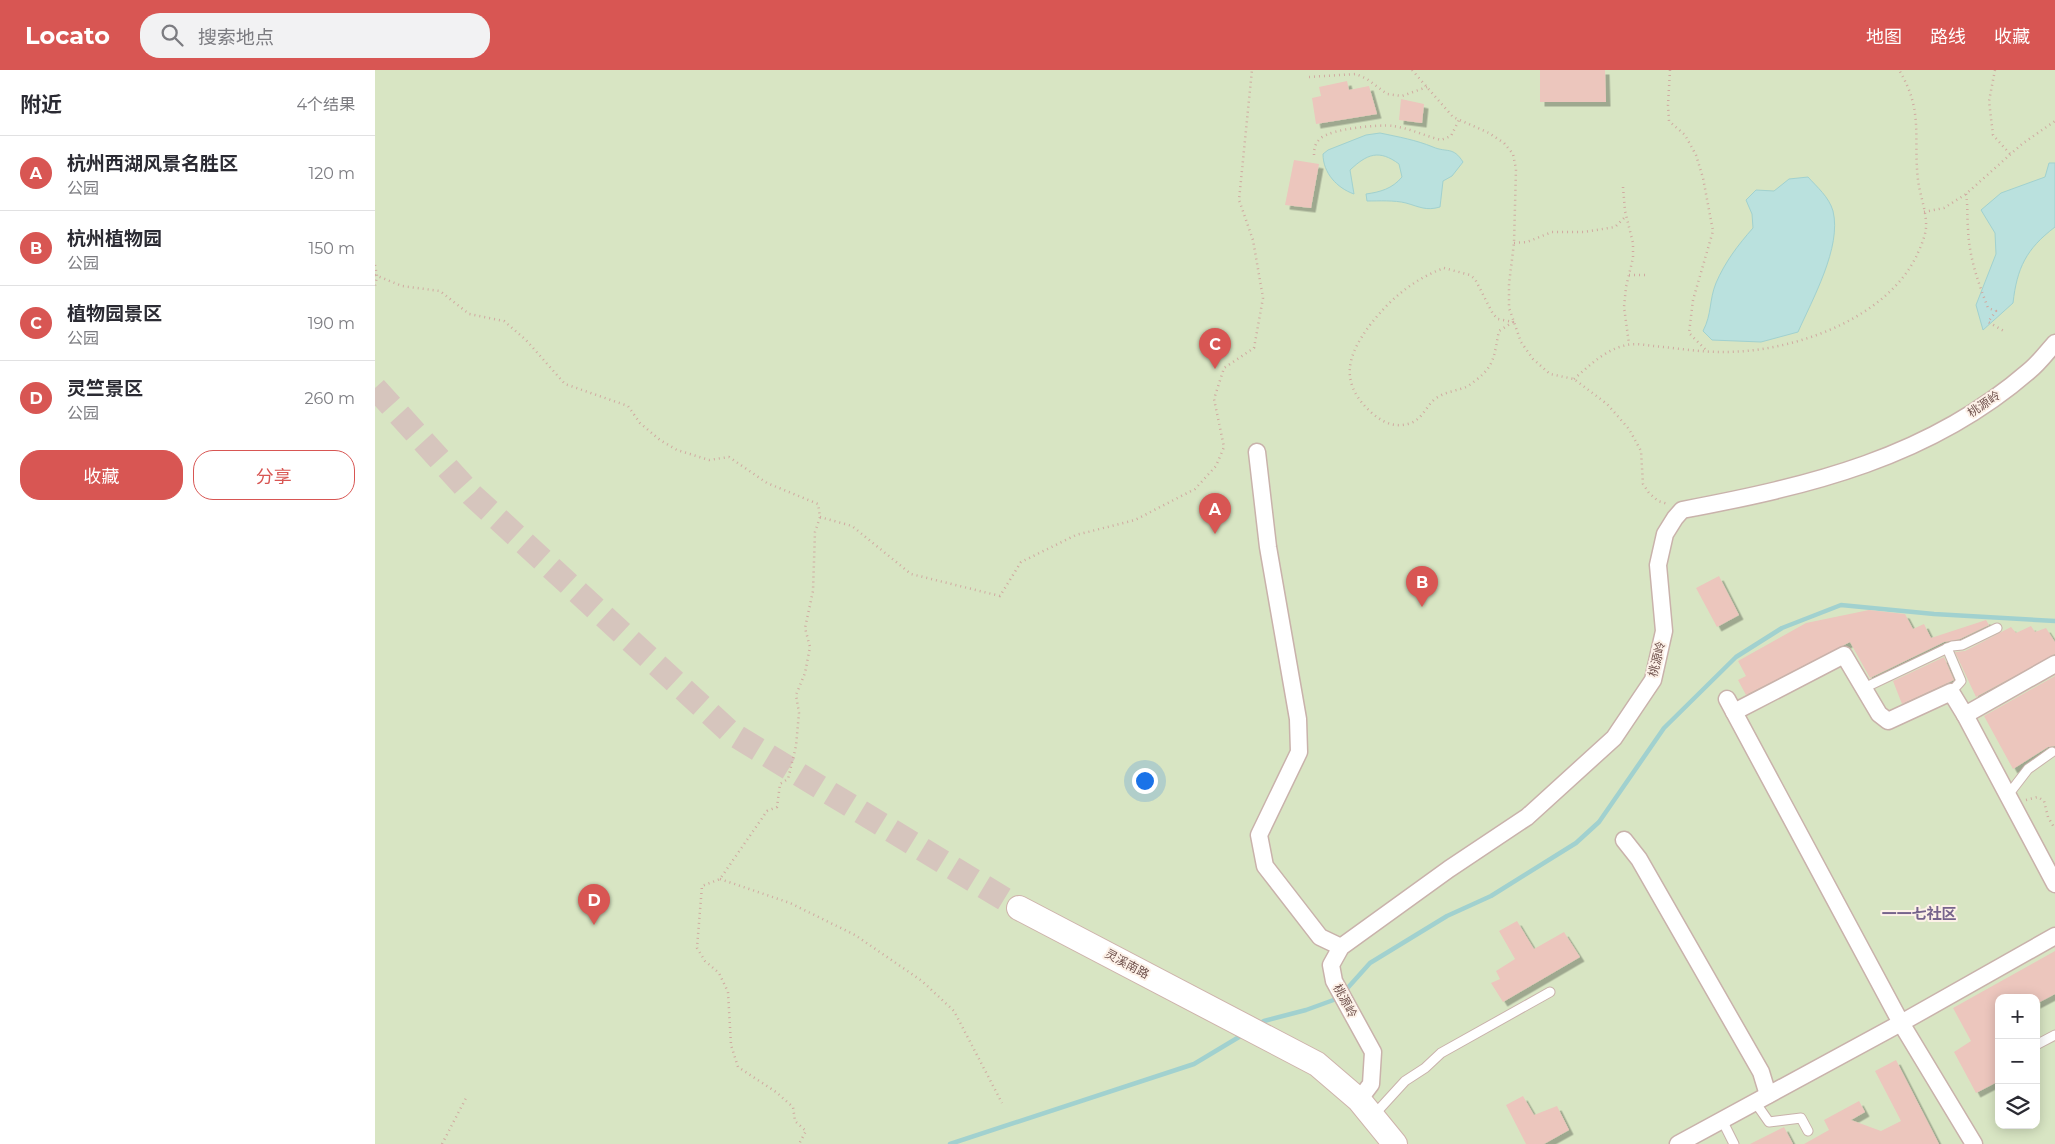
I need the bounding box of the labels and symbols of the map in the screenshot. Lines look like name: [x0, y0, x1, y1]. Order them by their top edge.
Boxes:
pin: C: [1199, 328, 1231, 369]
street label: 桃源岭: [1965, 387, 2003, 420]
pin: A: [1199, 493, 1231, 534]
pin: B: [1406, 566, 1438, 607]
street label: 桃源岭: [1645, 640, 1668, 678]
your location: [1132, 768, 1158, 794]
pin: D: [578, 884, 610, 925]
district label: 一一七社区: [1881, 904, 1957, 923]
street label: 灵溪南路: [1103, 946, 1152, 981]
street label: 桃源岭: [1330, 981, 1361, 1020]

